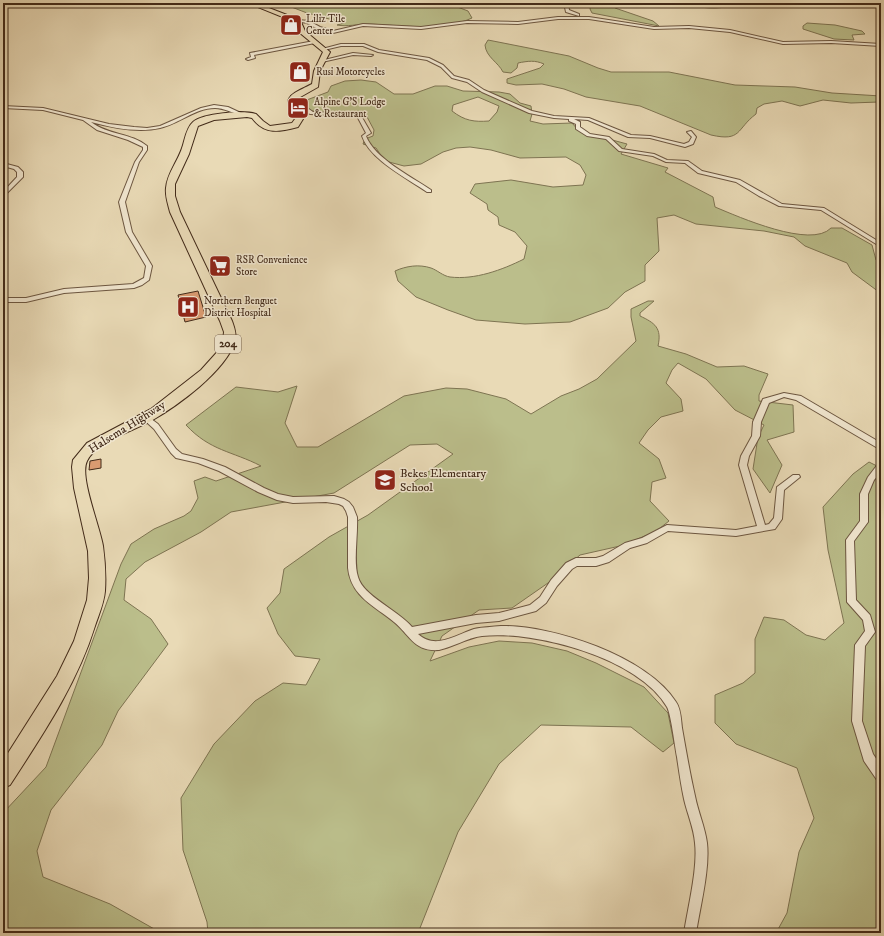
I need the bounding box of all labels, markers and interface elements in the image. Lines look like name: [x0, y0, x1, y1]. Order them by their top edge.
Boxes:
shop icon: Liliz Tile Center: [278, 12, 304, 38]
place label: Liliz Tile Center: [306, 13, 345, 37]
shop icon: Rusi Motorcycles: [287, 59, 313, 85]
place label: Rusi Motorcycles: [316, 66, 386, 78]
hotel icon: Alpine G'S Lodge & Restaurant: [285, 95, 311, 121]
place label: Alpine G'S Lodge & Restaurant: [314, 96, 385, 120]
supermarket icon: RSR Convenience Store: [207, 253, 233, 279]
place label: RSR Convenience Store: [236, 254, 307, 278]
hospital icon: Northern Benguet District Hospital: [175, 294, 201, 320]
place label: Northern Benguet District Hospital: [204, 295, 277, 319]
road number: 204: [215, 335, 241, 353]
street label: Halsema Highway: [86, 397, 169, 457]
place label: Bekes Elementary School: [400, 466, 487, 495]
school or university icon: Bekes Elementary School: [372, 467, 398, 493]

